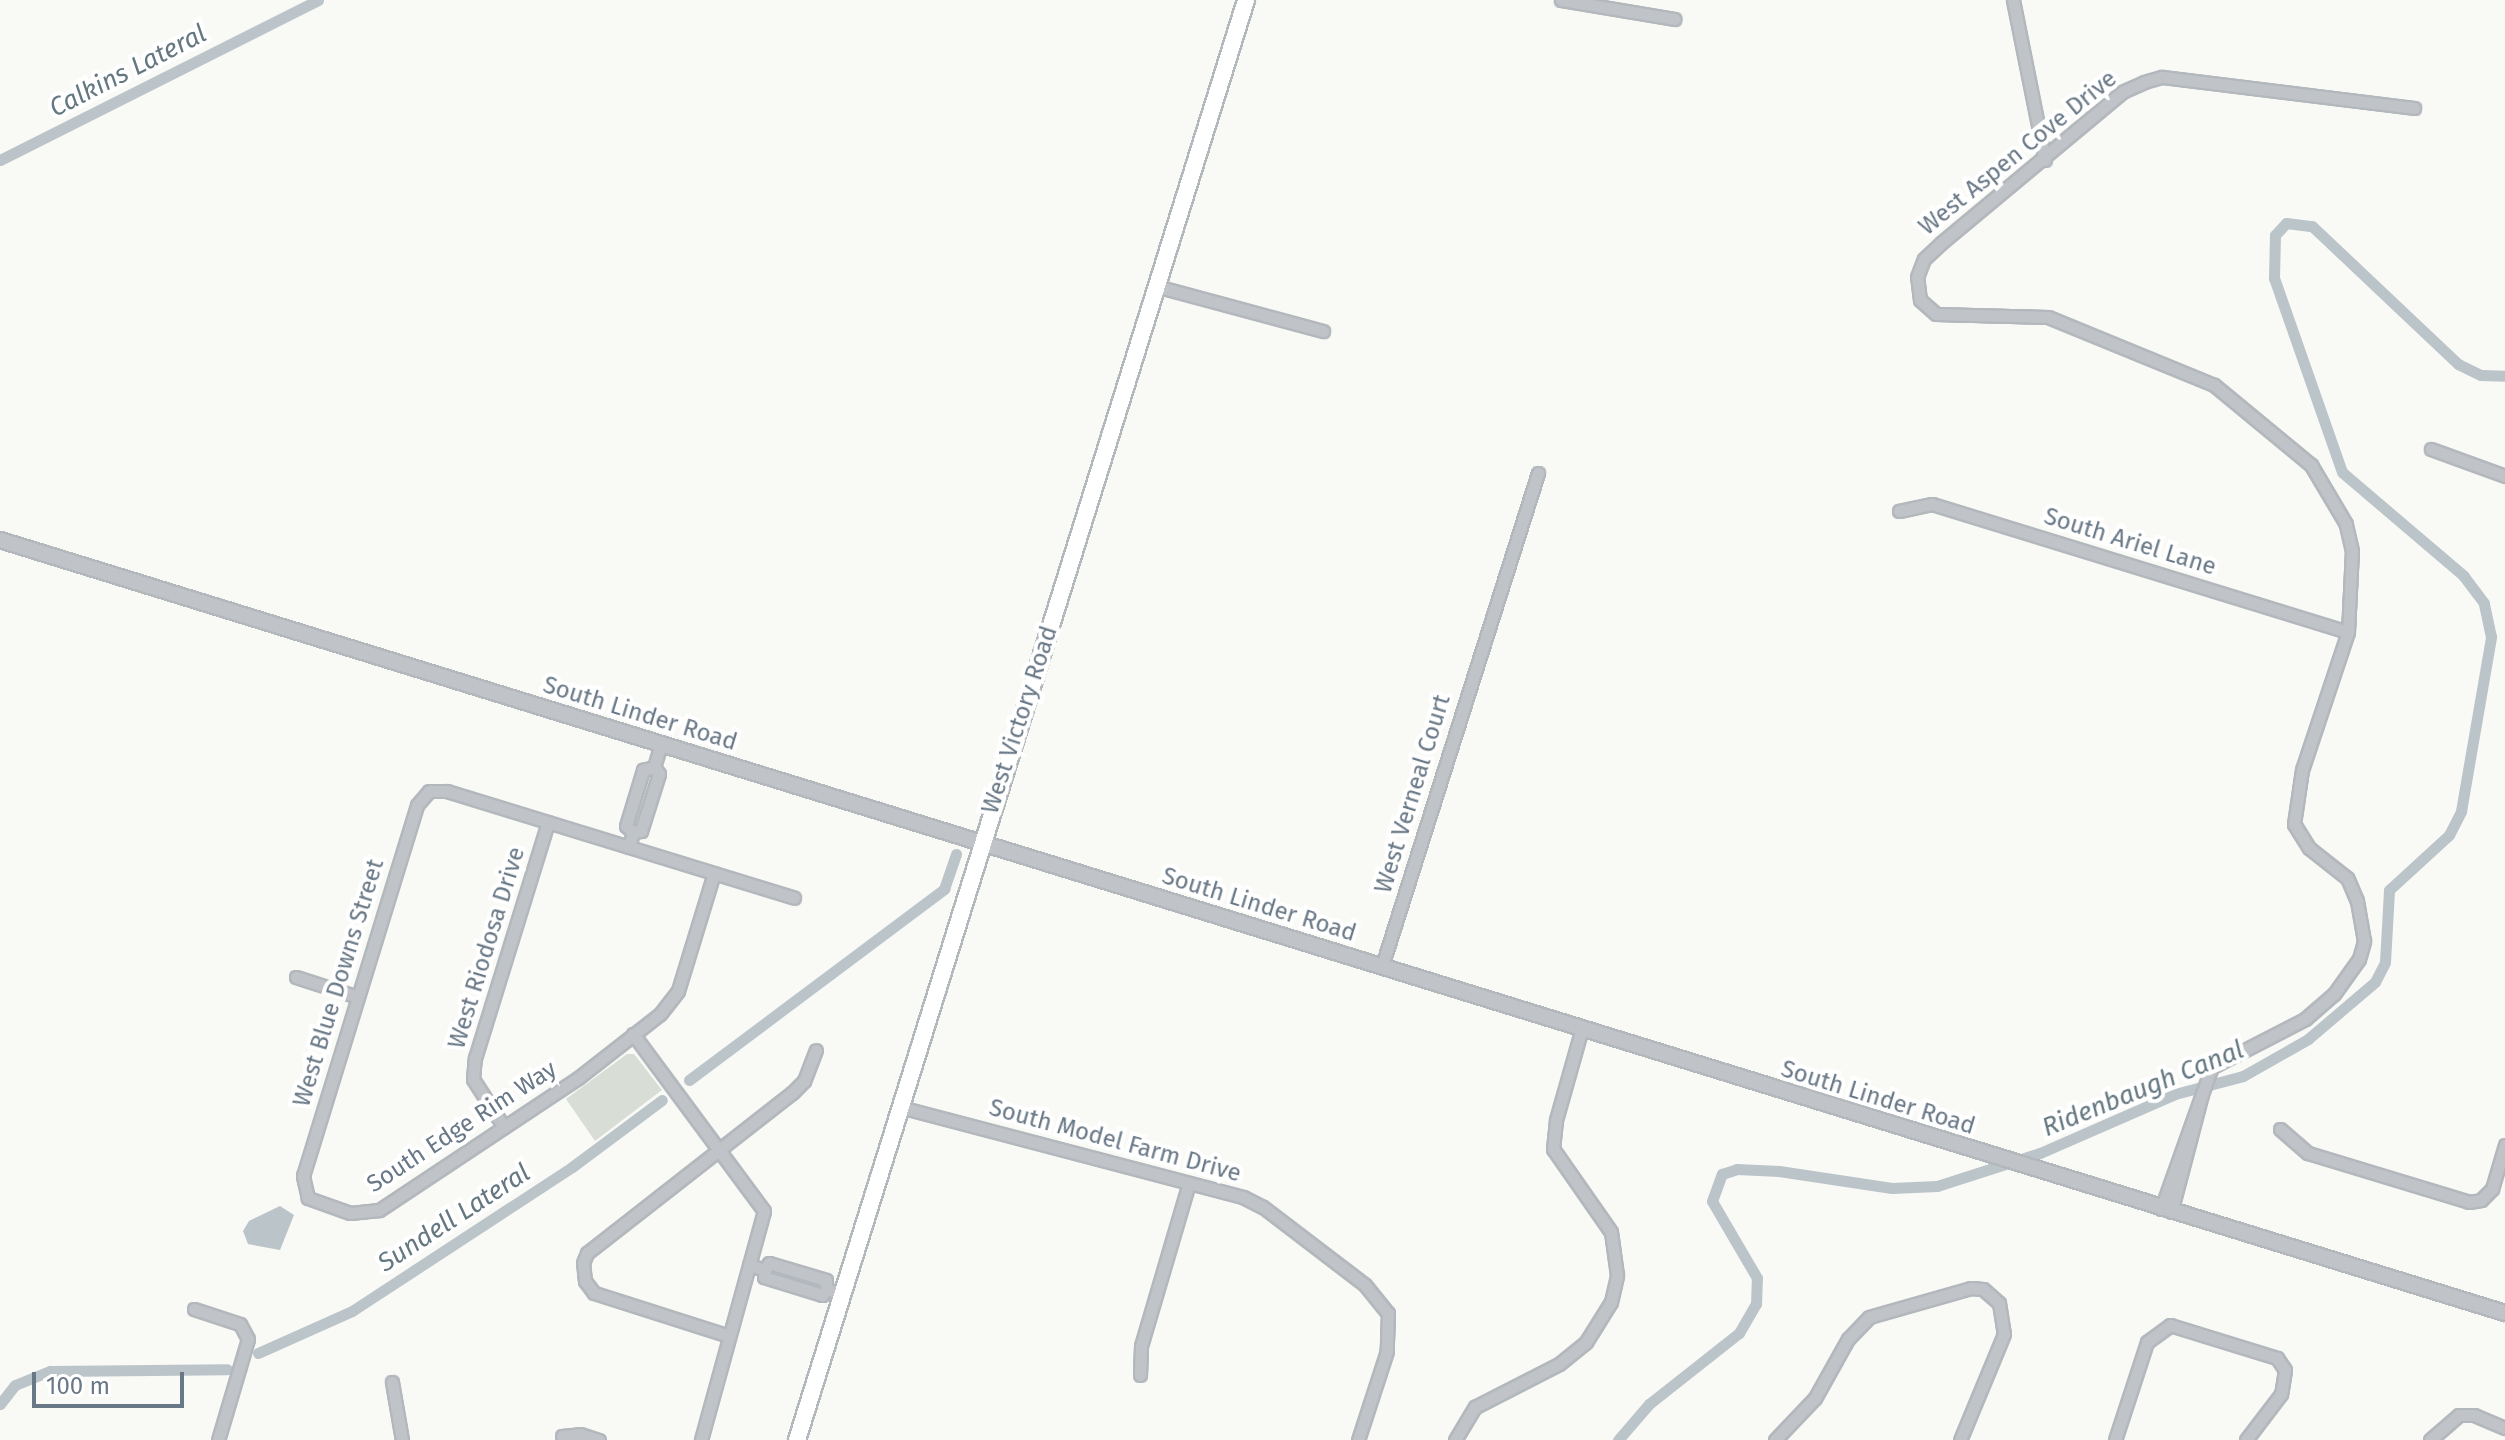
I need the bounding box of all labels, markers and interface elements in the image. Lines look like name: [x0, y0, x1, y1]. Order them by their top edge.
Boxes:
water label: Calkins Lateral: [44, 18, 212, 124]
street label: West Aspen Cove Drive: [1913, 64, 2123, 242]
street label: South Ariel Lane: [2041, 502, 2219, 582]
street label: West Victory Road: [976, 623, 1064, 817]
street label: South Linder Road: [540, 671, 740, 757]
street label: West Verneal Court: [1369, 691, 1457, 897]
street label: West Riodosa Drive: [443, 844, 531, 1052]
street label: West Blue Downs Street: [288, 856, 390, 1110]
street label: South Linder Road: [1159, 862, 1359, 948]
water label: Ridenbaugh Canal: [2038, 1034, 2248, 1144]
street label: South Edge Rim Way: [362, 1055, 562, 1199]
street label: South Linder Road: [1778, 1055, 1978, 1141]
street label: South Model Farm Drive: [986, 1094, 1244, 1188]
water label: Sundell Lateral: [372, 1157, 536, 1279]
scale bar: [36, 1356, 188, 1406]
text: 100 m: [46, 1372, 110, 1400]

